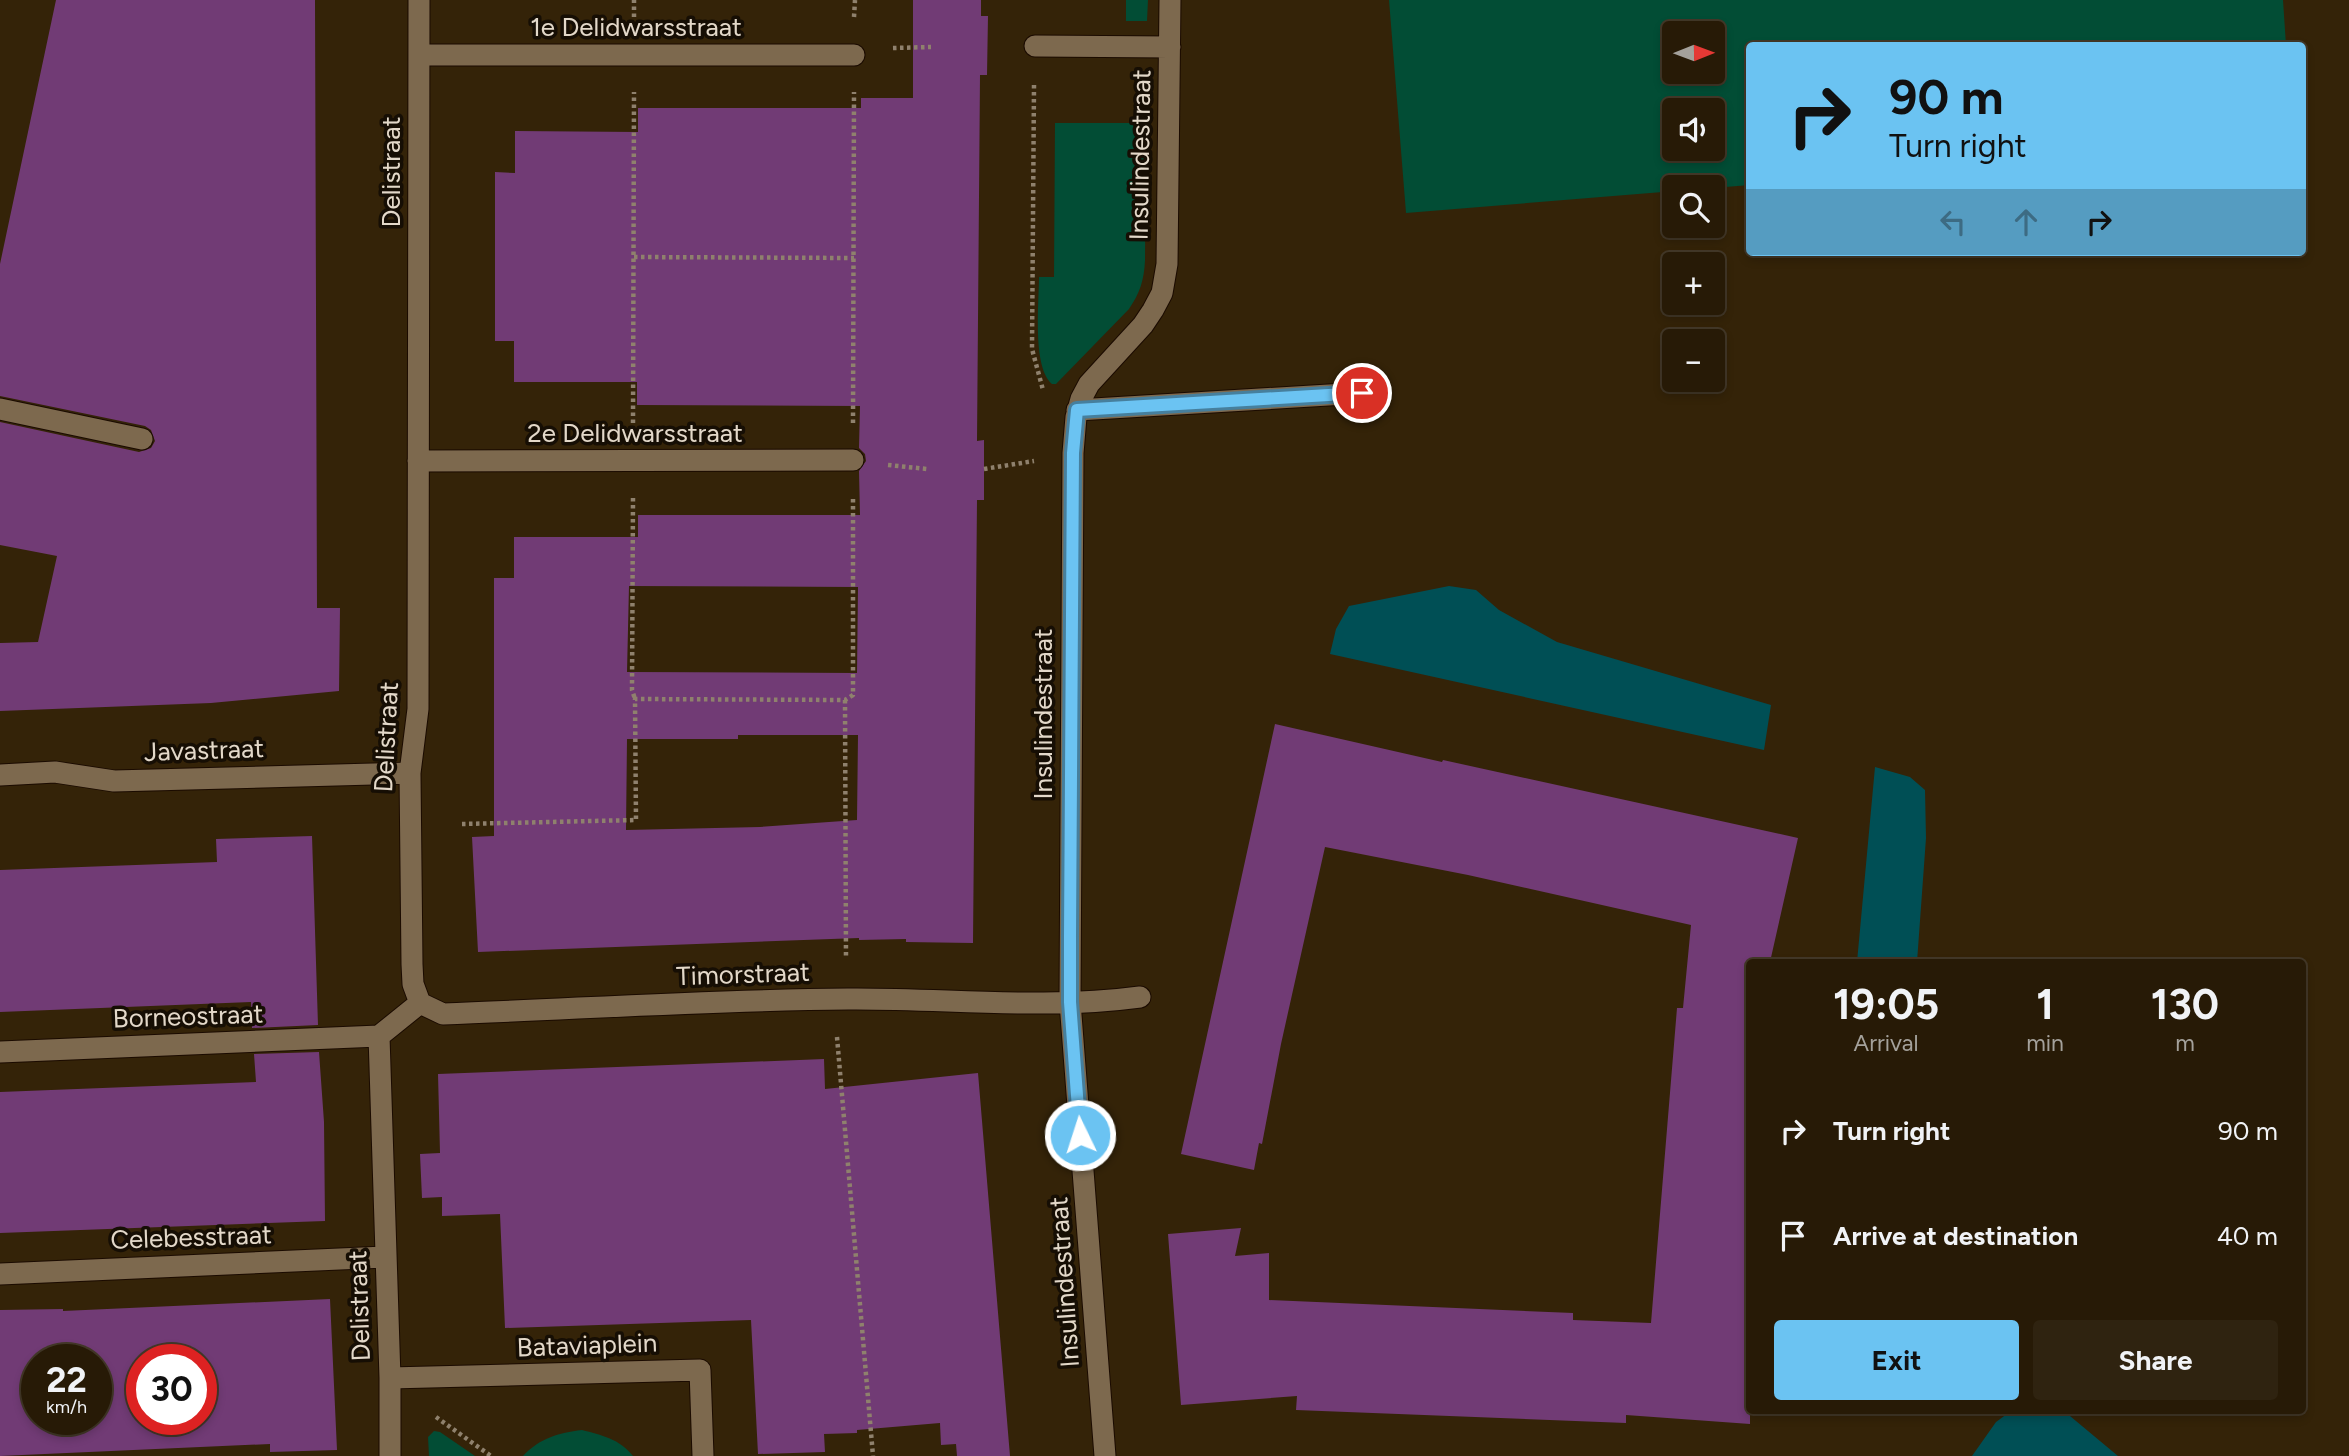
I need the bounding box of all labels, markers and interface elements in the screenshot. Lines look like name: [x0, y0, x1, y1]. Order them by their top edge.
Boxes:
street label: 1e Delidwarsstraat: [530, 11, 742, 43]
north arrow: [1662, 21, 1726, 84]
map controls: [1662, 21, 1725, 392]
text: 90 m: [1889, 67, 2004, 126]
street label: Insulindestraat: [1123, 69, 1157, 241]
icon: right: [1774, 70, 1865, 161]
button: sound: [1662, 98, 1725, 161]
street label: Delistraat: [375, 116, 407, 227]
text: Turn right: [1889, 127, 2027, 165]
button: search: [1662, 175, 1725, 238]
icon: left: [1934, 203, 1972, 241]
icon: ahead: [2007, 203, 2045, 241]
icon: right: [2080, 203, 2118, 241]
button: +: [1662, 252, 1725, 315]
button: −: [1662, 329, 1725, 392]
pin: [1332, 363, 1392, 423]
icon: arrive: [1343, 374, 1381, 412]
street label: 2e Delidwarsstraat: [527, 417, 743, 449]
street label: Insulindestraat: [1027, 628, 1059, 799]
street label: Delistraat: [367, 681, 405, 793]
street label: Javastraat: [143, 732, 265, 768]
street label: Timorstraat: [676, 956, 810, 992]
text: 19:05: [1833, 979, 1939, 1030]
text: 1: [2036, 979, 2054, 1030]
text: 130: [2151, 979, 2219, 1030]
street label: Borneostraat: [112, 997, 264, 1035]
text: Arrival: [1854, 1029, 1919, 1057]
text: min: [2026, 1029, 2064, 1057]
text: m: [2175, 1029, 2195, 1057]
position arrow: [1043, 1098, 1117, 1172]
icon: right: [1774, 1112, 1812, 1150]
text: Turn right: [1833, 1115, 1950, 1147]
text: 90 m: [2218, 1115, 2278, 1147]
street label: Insulindestraat: [1042, 1195, 1086, 1368]
icon: arrive: [1774, 1217, 1812, 1255]
street label: Celebesstraat: [110, 1218, 272, 1256]
text: Arrive at destination: [1833, 1220, 2078, 1252]
text: 40 m: [2217, 1220, 2278, 1252]
street label: Delistraat: [341, 1250, 377, 1362]
button: Exit: [1774, 1320, 2019, 1400]
button: Share: [2033, 1320, 2278, 1400]
street label: Bataviaplein: [516, 1327, 658, 1363]
speed limit sign: 30: [126, 1344, 217, 1435]
text: 22: [46, 1359, 87, 1401]
text: km/h: [46, 1396, 87, 1418]

